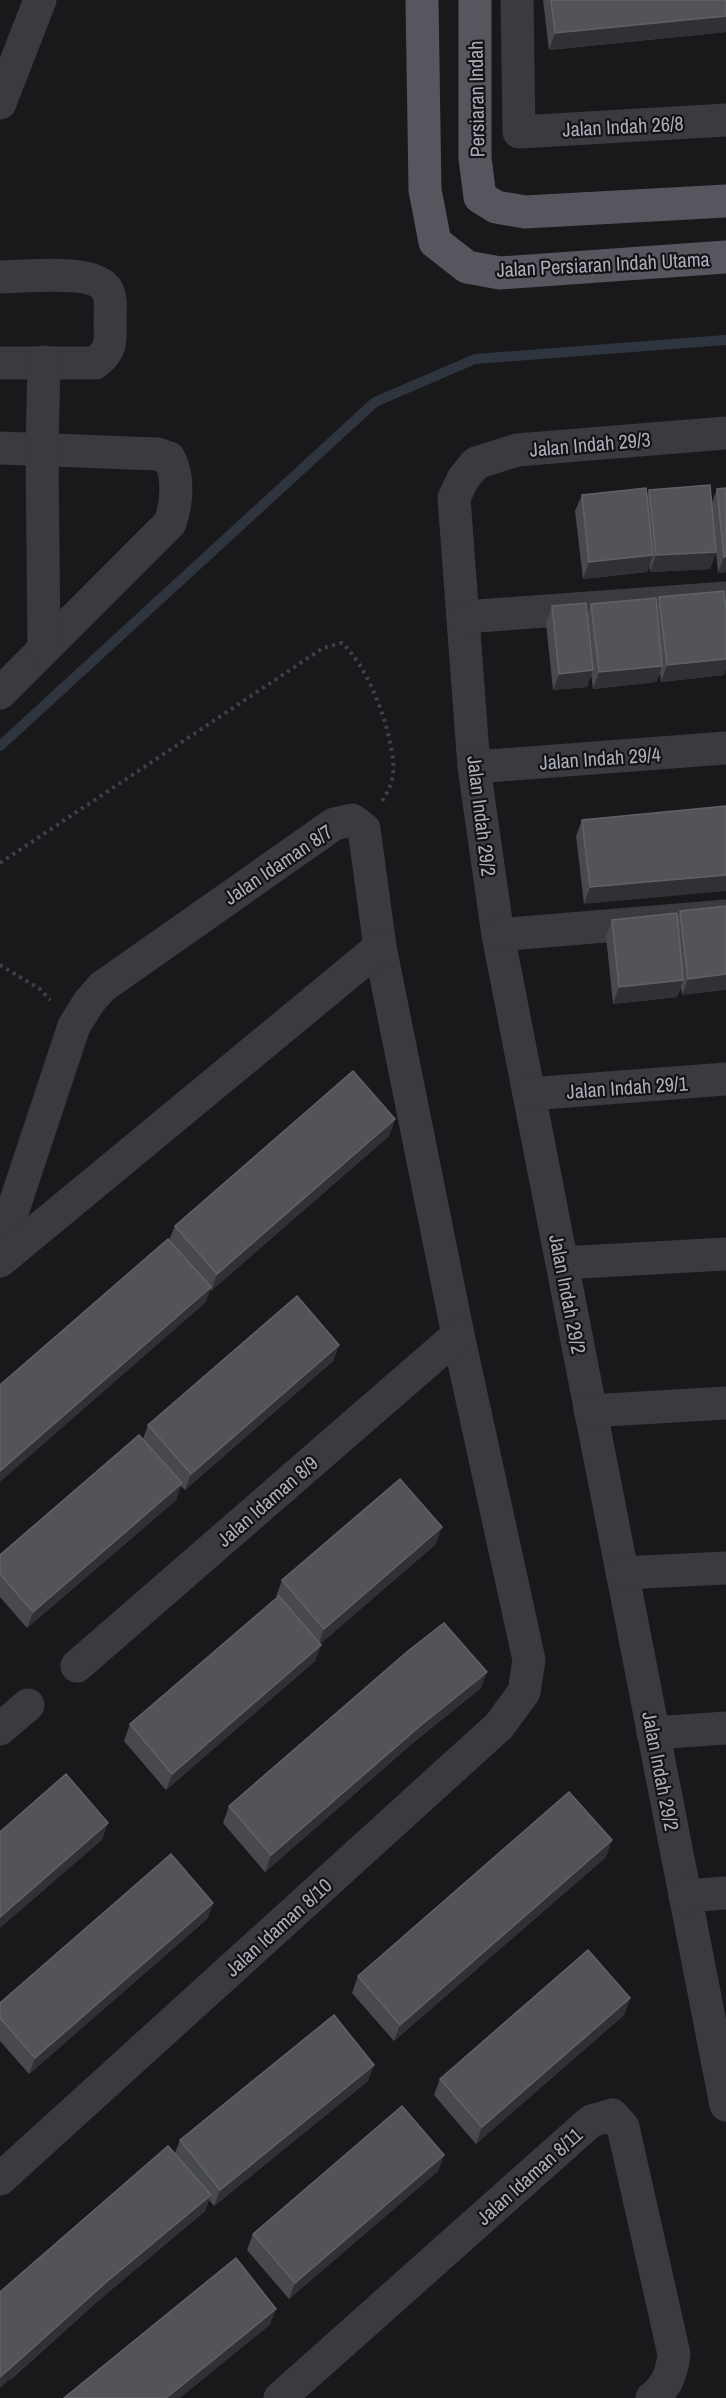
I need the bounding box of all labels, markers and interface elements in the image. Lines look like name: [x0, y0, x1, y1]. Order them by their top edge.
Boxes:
street label: Persiaran Indah: [461, 40, 491, 158]
street label: Jalan Indah 26/8: [562, 109, 684, 143]
street label: Jalan Persiaran Indah Utama: [496, 245, 710, 283]
street label: Jalan Indah 29/3: [528, 425, 652, 463]
street label: Jalan Indah 29/4: [539, 740, 661, 776]
street label: Jalan Indah 29/2: [461, 754, 503, 878]
street label: Jalan Idaman 8/7: [218, 818, 338, 910]
street label: Jalan Indah 29/1: [566, 1069, 688, 1105]
street label: Jalan Indah 29/2: [543, 1232, 593, 1356]
street label: Jalan Idaman 8/9: [211, 1450, 323, 1552]
street label: Jalan Indah 29/2: [636, 1709, 686, 1833]
street label: Jalan Idaman 8/10: [219, 1872, 337, 1982]
street label: Jalan Idaman 8/11: [470, 2121, 588, 2231]

